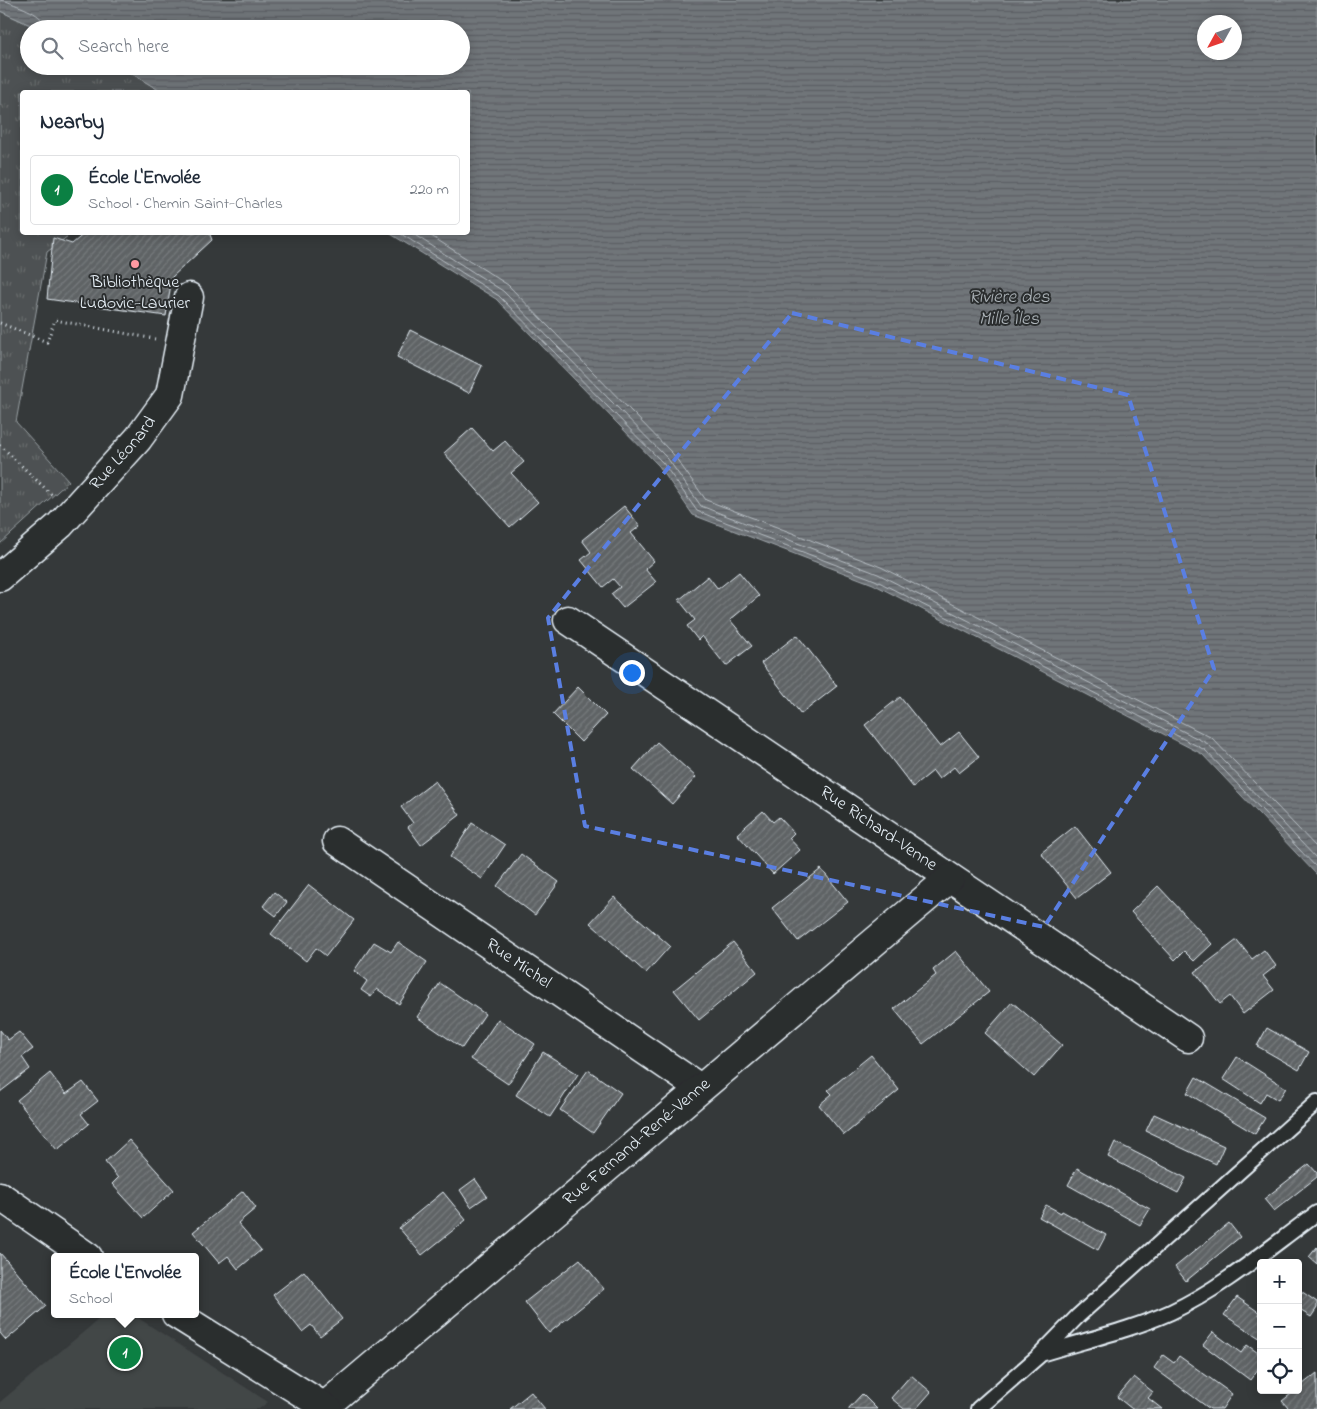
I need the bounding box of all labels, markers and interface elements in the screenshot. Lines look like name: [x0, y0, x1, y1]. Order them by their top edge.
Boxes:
north arrow: [1197, 15, 1242, 60]
search box: [20, 20, 470, 75]
icon: search: [38, 34, 66, 62]
text: Search here: [78, 34, 169, 61]
text: Nearby: [40, 108, 104, 138]
text: École L'Envolée: [88, 165, 200, 192]
text: 1: [54, 178, 60, 202]
text: 220 m: [410, 178, 449, 202]
text: School · Chemin Saint-Charles: [88, 192, 283, 216]
marker: Bibliothèque Ludovic-Laurier: [129, 258, 141, 270]
place label: Bibliothèque Ludovic-Laurier: [80, 270, 191, 317]
water label: Rivière des Mille Îles: [968, 284, 1050, 333]
street label: Rue Léonard: [84, 411, 163, 497]
your location: [619, 660, 645, 686]
street label: Rue Richard-Venne: [814, 780, 943, 879]
street label: Rue Michel: [480, 932, 556, 996]
street label: Rue Fernand-René-Venne: [557, 1072, 718, 1213]
popup: [51, 1253, 199, 1318]
map controls: [1257, 1259, 1302, 1394]
button: +: [1257, 1259, 1302, 1304]
text: École L'Envolée: [69, 1260, 181, 1287]
text: School: [69, 1287, 113, 1311]
button: −: [1257, 1304, 1302, 1349]
pin: 1: [109, 1334, 141, 1372]
button: locate: [1257, 1349, 1302, 1394]

